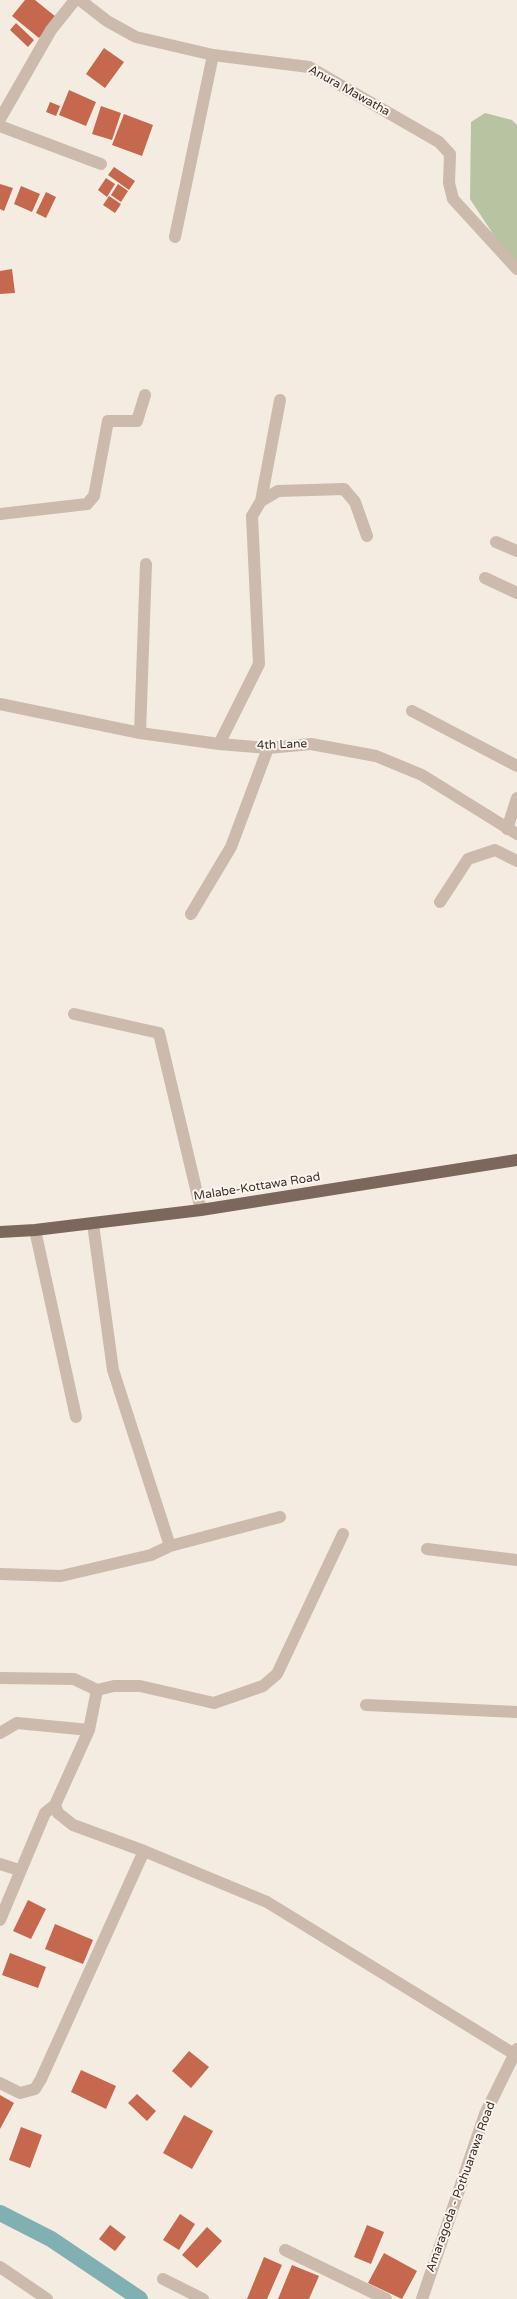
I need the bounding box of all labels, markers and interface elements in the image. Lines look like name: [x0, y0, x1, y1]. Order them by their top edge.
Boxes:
street label: Anura Mawatha: [306, 63, 392, 119]
street label: 4th Lane: [257, 737, 307, 753]
street label: Malabe-Kottawa Road: [193, 1170, 321, 1204]
street label: Amaragoda - Pothuarawa Road: [423, 2100, 499, 2274]

